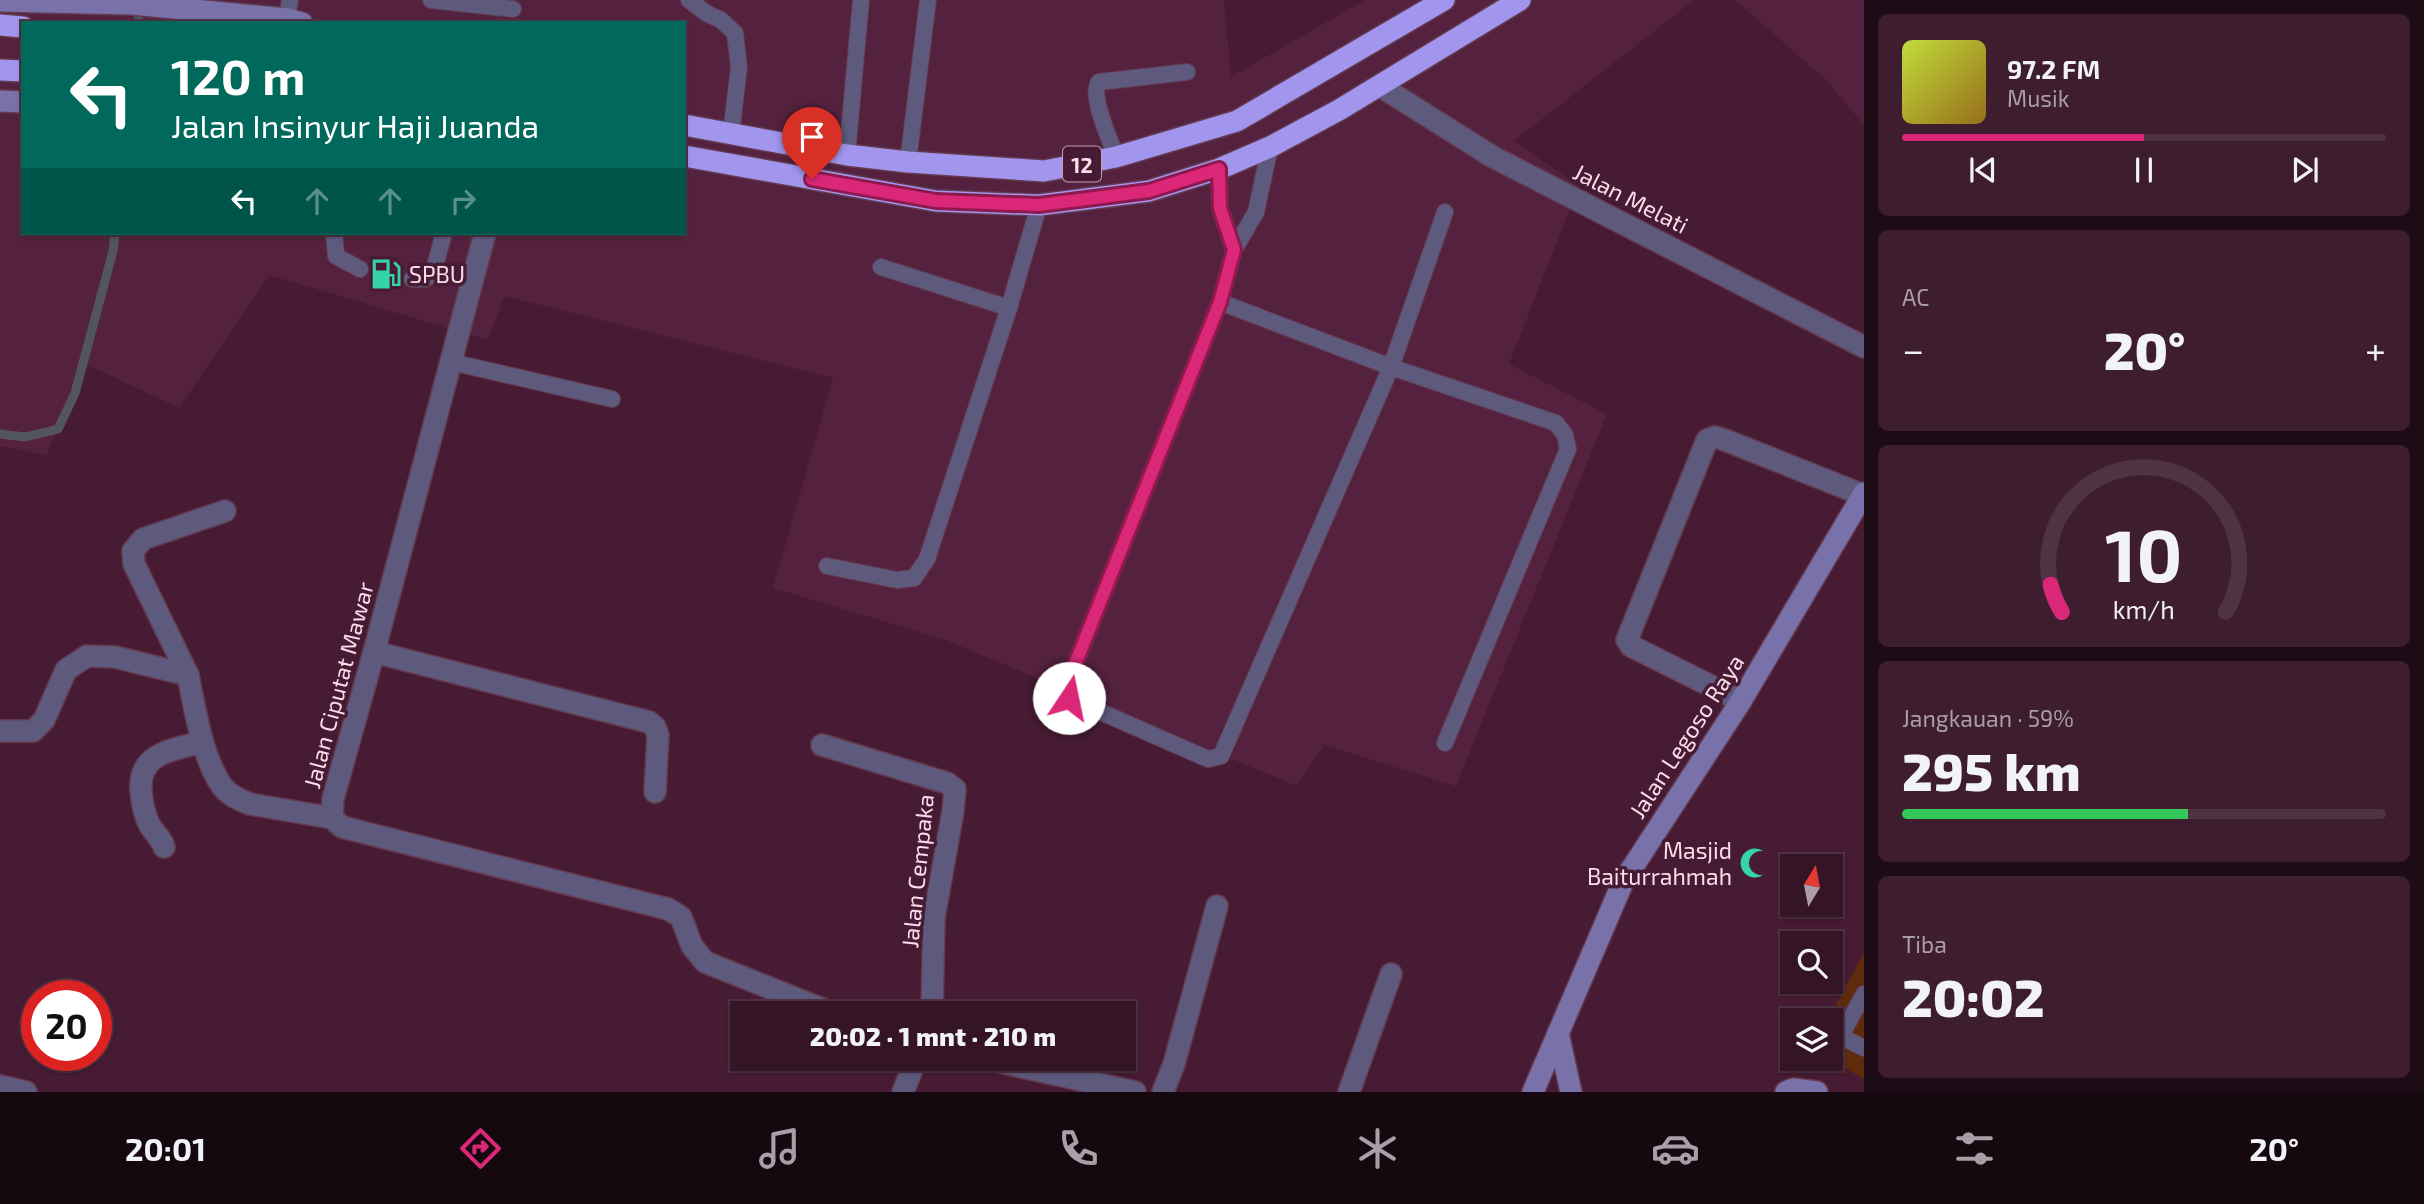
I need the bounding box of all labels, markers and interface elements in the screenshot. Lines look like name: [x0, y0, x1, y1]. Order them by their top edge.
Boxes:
text: 120 m: [171, 46, 305, 105]
icon: left: [56, 49, 147, 140]
text: 97.2 FM: [2007, 53, 2100, 84]
text: Musik: [2007, 84, 2069, 112]
text: Jalan Insinyur Haji Juanda: [171, 106, 539, 144]
pin: [782, 107, 842, 179]
icon: arrive: [793, 118, 831, 156]
road number: 12: [1063, 146, 1101, 182]
icon: previous: [1964, 151, 2002, 189]
icon: pause: [2125, 151, 2163, 189]
icon: next: [2286, 151, 2324, 189]
street label: Jalan Melati: [1569, 157, 1693, 239]
icon: left: [225, 182, 263, 220]
icon: ahead: [298, 182, 336, 220]
icon: ahead: [371, 182, 409, 220]
icon: right: [444, 182, 482, 220]
fuel station icon: SPBU: [369, 257, 403, 291]
place label: SPBU: [409, 260, 465, 288]
text: AC: [1902, 283, 1929, 311]
text: 20°: [2104, 318, 2185, 380]
text: −: [1902, 326, 1924, 372]
text: +: [2365, 326, 2386, 372]
text: 10: [2105, 509, 2183, 597]
street label: Jalan Ciputat Mawar: [297, 579, 379, 791]
text: km/h: [2113, 594, 2175, 624]
street label: Jalan Legoso Raya: [1623, 649, 1749, 823]
position arrow: [1032, 661, 1106, 735]
text: Jangkauan · 59%: [1902, 704, 2074, 732]
text: 295 km: [1902, 739, 2081, 801]
street label: Jalan Cempaka: [895, 793, 939, 949]
place label: Masjid Baiturrahmah: [1587, 836, 1732, 890]
mosque icon: Masjid Baiturrahmah: [1738, 846, 1772, 880]
north arrow: [1780, 854, 1843, 917]
map controls: [1780, 854, 1843, 1071]
text: Tiba: [1902, 930, 1947, 958]
button: search: [1780, 931, 1843, 994]
text: 20:02: [1902, 965, 2045, 1027]
speed limit sign: 20: [21, 980, 112, 1071]
button: layers: [1780, 1008, 1843, 1071]
text: 20:02 · 1 mnt · 210 m: [810, 1020, 1056, 1051]
icon: directions: [456, 1124, 505, 1173]
icon: music: [755, 1124, 804, 1173]
icon: phone: [1054, 1124, 1103, 1173]
icon: climate: [1353, 1124, 1402, 1173]
icon: car: [1651, 1124, 1700, 1173]
icon: filters: [1950, 1124, 1999, 1173]
text: 20:01: [125, 1129, 206, 1167]
text: 20°: [2249, 1129, 2299, 1167]

